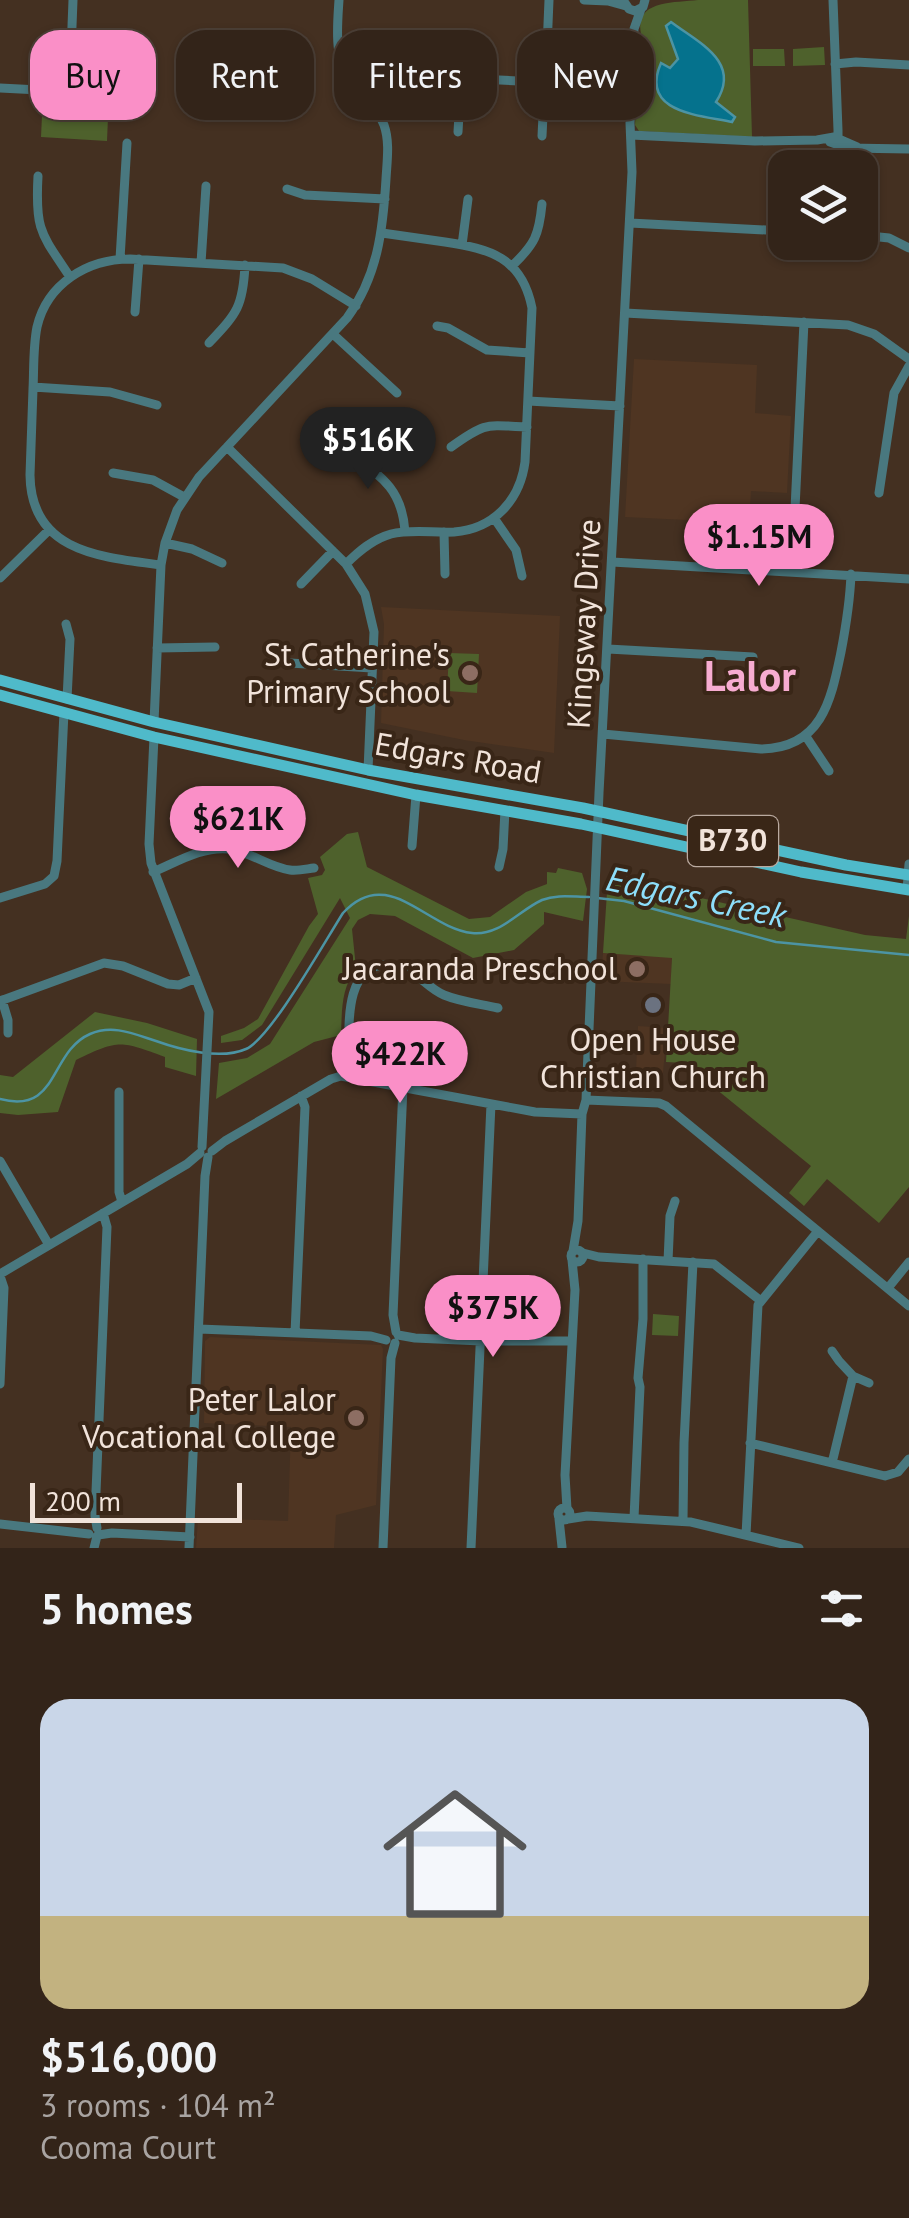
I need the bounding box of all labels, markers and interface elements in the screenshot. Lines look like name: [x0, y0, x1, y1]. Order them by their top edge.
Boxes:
chip: Buy: [30, 30, 156, 120]
chip: Rent: [176, 30, 314, 120]
chip: Filters: [334, 30, 497, 120]
chip: New: [517, 30, 654, 120]
map controls: [768, 150, 878, 260]
button: layers: [768, 150, 878, 260]
pin: $516K: [298, 407, 438, 492]
text: $516K: [322, 418, 414, 460]
pin: $1.15M: [678, 504, 840, 589]
text: $1.15M: [706, 515, 812, 557]
street label: Kingsway Drive: [557, 518, 609, 730]
place label: St Catherine's Primary School: [246, 633, 451, 712]
district label: Lalor: [704, 648, 796, 703]
marker: St Catherine's Primary School: [459, 662, 481, 684]
street label: Edgars Road: [372, 722, 545, 792]
pin: $621K: [168, 786, 308, 871]
text: $621K: [192, 797, 284, 839]
road number: B730: [688, 816, 778, 866]
water label: Edgars Creek: [602, 855, 792, 938]
place label: Jacaranda Preschool: [341, 947, 618, 989]
marker: Jacaranda Preschool: [626, 958, 648, 980]
marker: Open House Christian Church: [642, 994, 664, 1016]
place label: Open House Christian Church: [540, 1018, 766, 1097]
pin: $422K: [330, 1021, 470, 1106]
text: $422K: [354, 1032, 446, 1074]
pin: $375K: [423, 1275, 563, 1360]
text: $375K: [447, 1286, 539, 1328]
place label: Peter Lalor Vocational College: [81, 1378, 336, 1457]
marker: Peter Lalor Vocational College: [345, 1407, 367, 1429]
scale bar: [30, 1478, 242, 1522]
text: 200 m: [45, 1482, 121, 1519]
text: 5 homes: [40, 1581, 193, 1636]
icon: filters: [814, 1581, 869, 1636]
icon: home: [365, 1764, 545, 1944]
text: $516,000: [40, 2029, 217, 2084]
text: 3 rooms · 104 m²: [40, 2084, 276, 2126]
text: Cooma Court: [40, 2126, 216, 2168]

